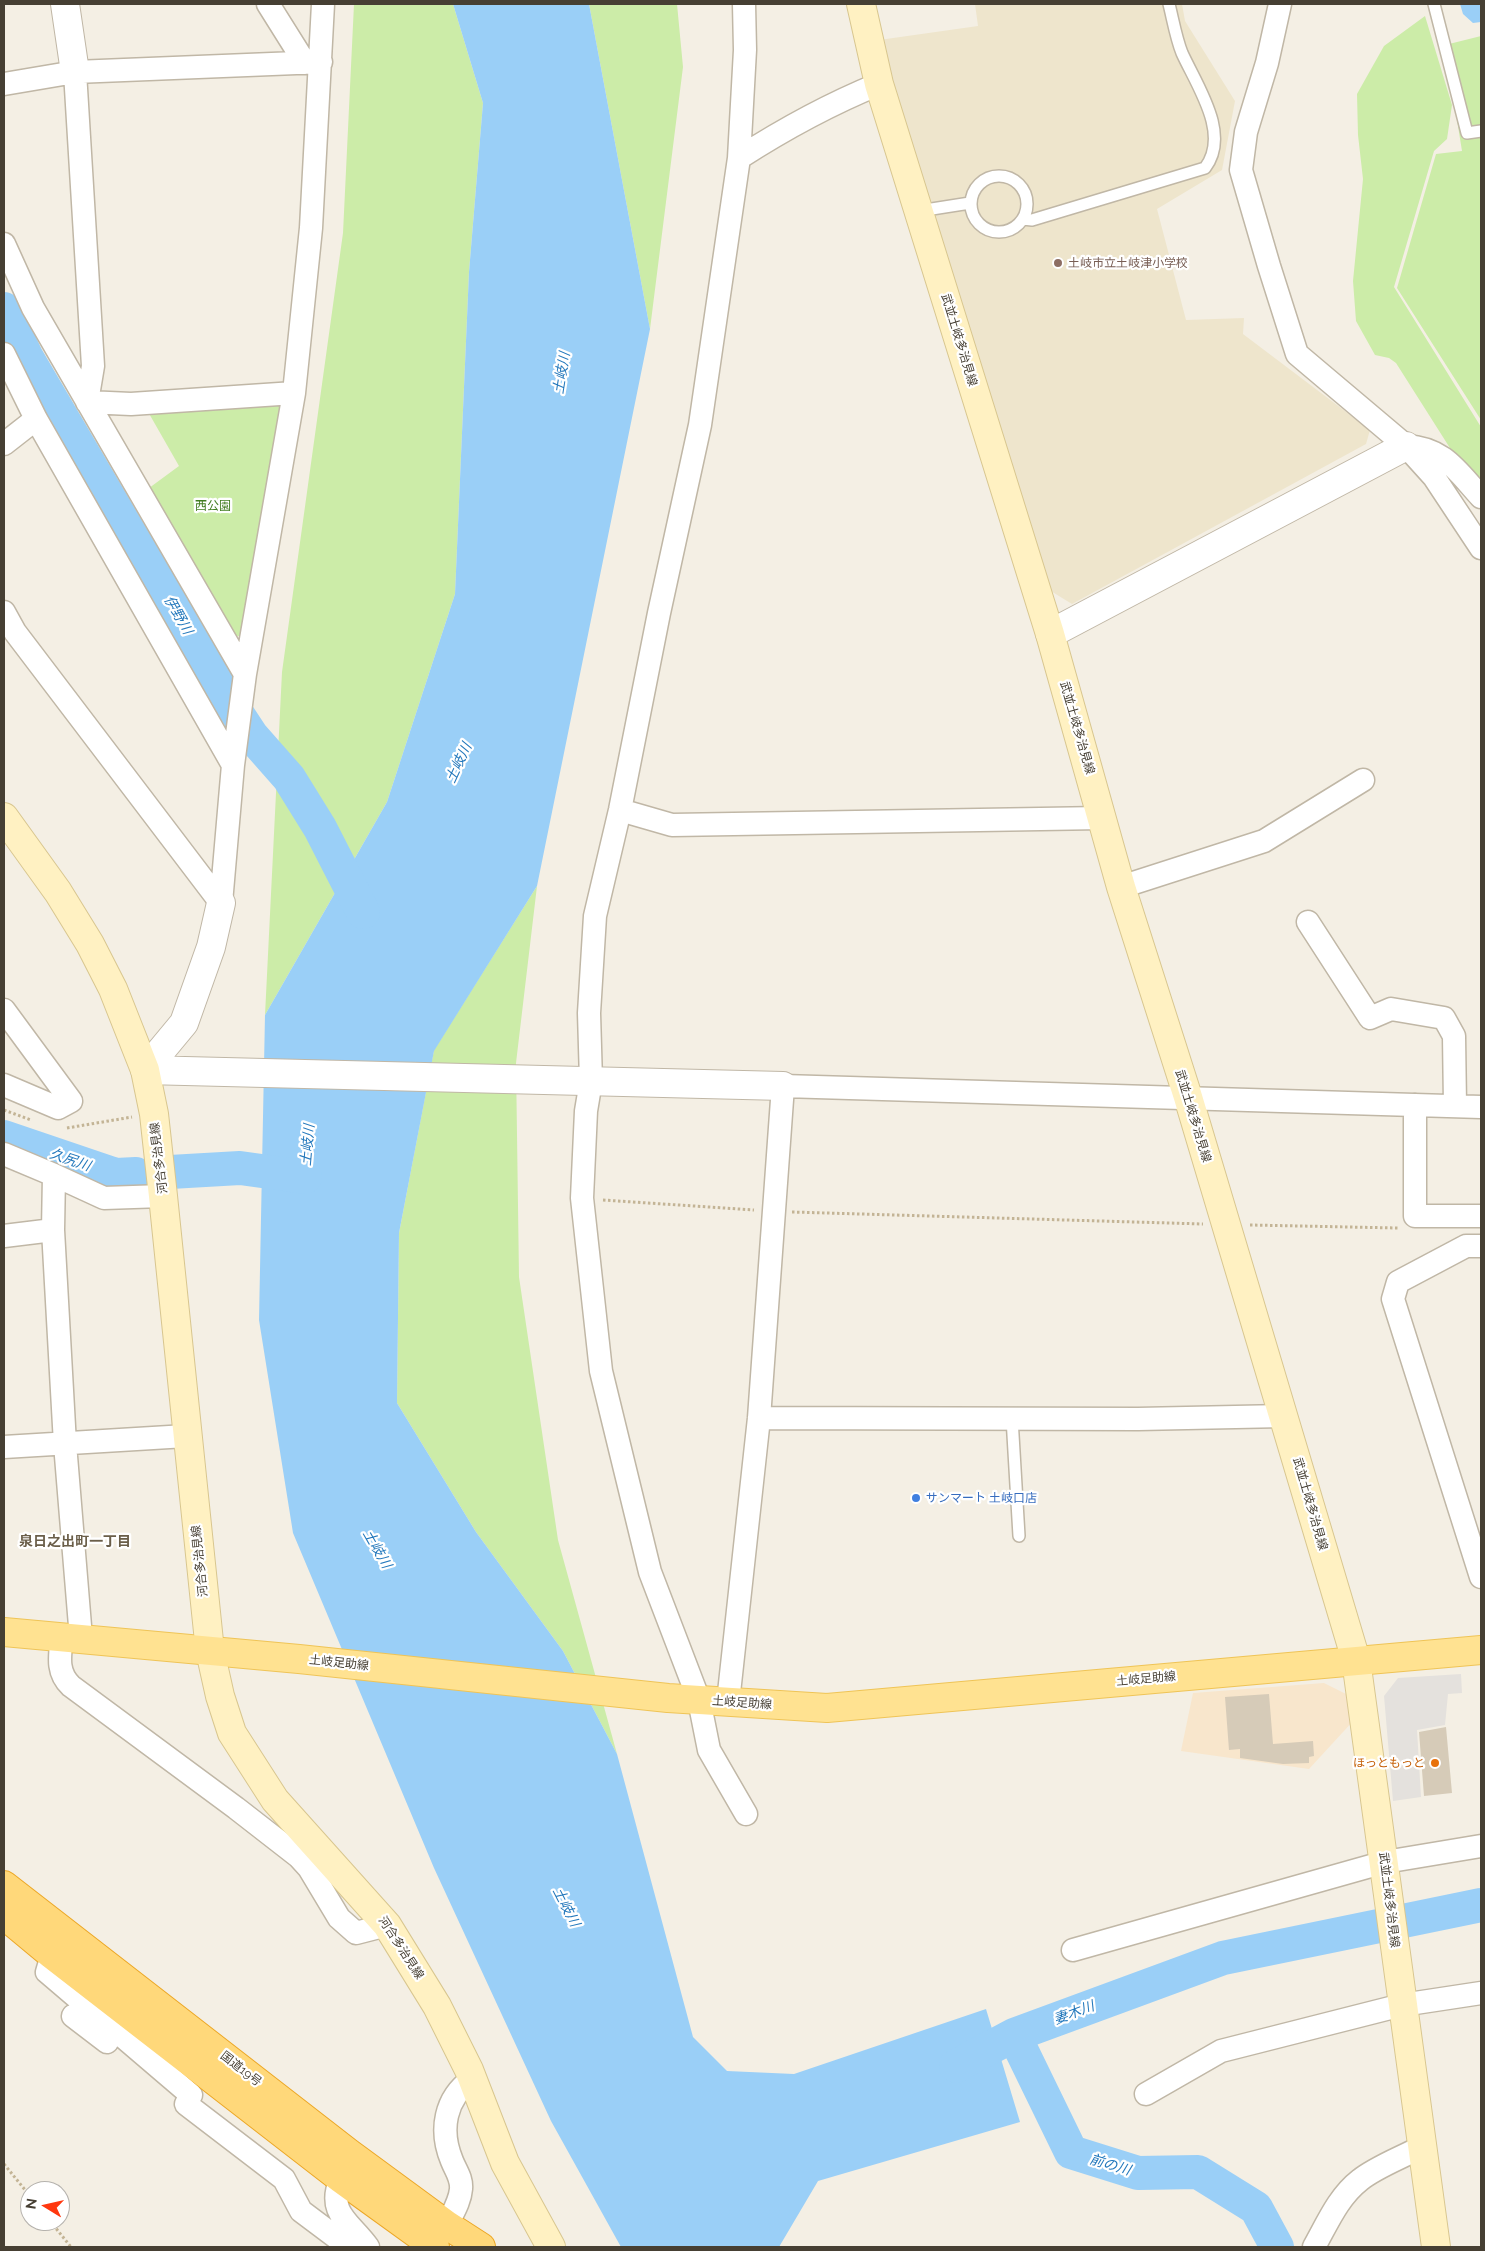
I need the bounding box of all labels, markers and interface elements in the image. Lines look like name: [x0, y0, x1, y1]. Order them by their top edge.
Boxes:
place label: 土岐市立土岐津小学校: [1068, 256, 1188, 270]
marker: 土岐市立土岐津小学校: [1052, 257, 1064, 269]
street label: 武並土岐多治見線: [938, 292, 980, 388]
water label: 土岐川: [550, 351, 574, 395]
park label: 西公園: [195, 499, 231, 513]
water label: 伊野川: [160, 593, 196, 637]
street label: 武並土岐多治見線: [1057, 680, 1097, 776]
water label: 土岐川: [443, 740, 475, 786]
street label: 武並土岐多治見線: [1172, 1068, 1214, 1164]
street label: 河合多治見線: [147, 1121, 171, 1195]
water label: 土岐川: [298, 1123, 318, 1167]
water label: 久尻川: [47, 1145, 93, 1175]
street label: 武並土岐多治見線: [1290, 1456, 1330, 1552]
place label: サンマート 土岐口店: [926, 1491, 1037, 1505]
marker: サンマート 土岐口店: [910, 1492, 922, 1504]
street label: 河合多治見線: [189, 1524, 211, 1598]
water label: 土岐川: [359, 1527, 395, 1571]
district label: 泉日之出町一丁目: [19, 1534, 131, 1550]
street label: 土岐足助線: [308, 1653, 370, 1673]
street label: 土岐足助線: [1115, 1669, 1177, 1689]
street label: 土岐足助線: [712, 1694, 772, 1712]
place label: ほっともっと: [1353, 1756, 1425, 1770]
marker: ほっともっと: [1429, 1757, 1441, 1769]
street label: 武並土岐多治見線: [1376, 1851, 1402, 1949]
water label: 土岐川: [549, 1884, 583, 1930]
street label: 河合多治見線: [375, 1914, 427, 1982]
water label: 妻木川: [1051, 1998, 1097, 2028]
street label: 国道19号: [218, 2048, 264, 2090]
water label: 前の川: [1087, 2151, 1133, 2179]
north arrow: [20, 2181, 70, 2231]
text: N: [22, 2197, 40, 2210]

